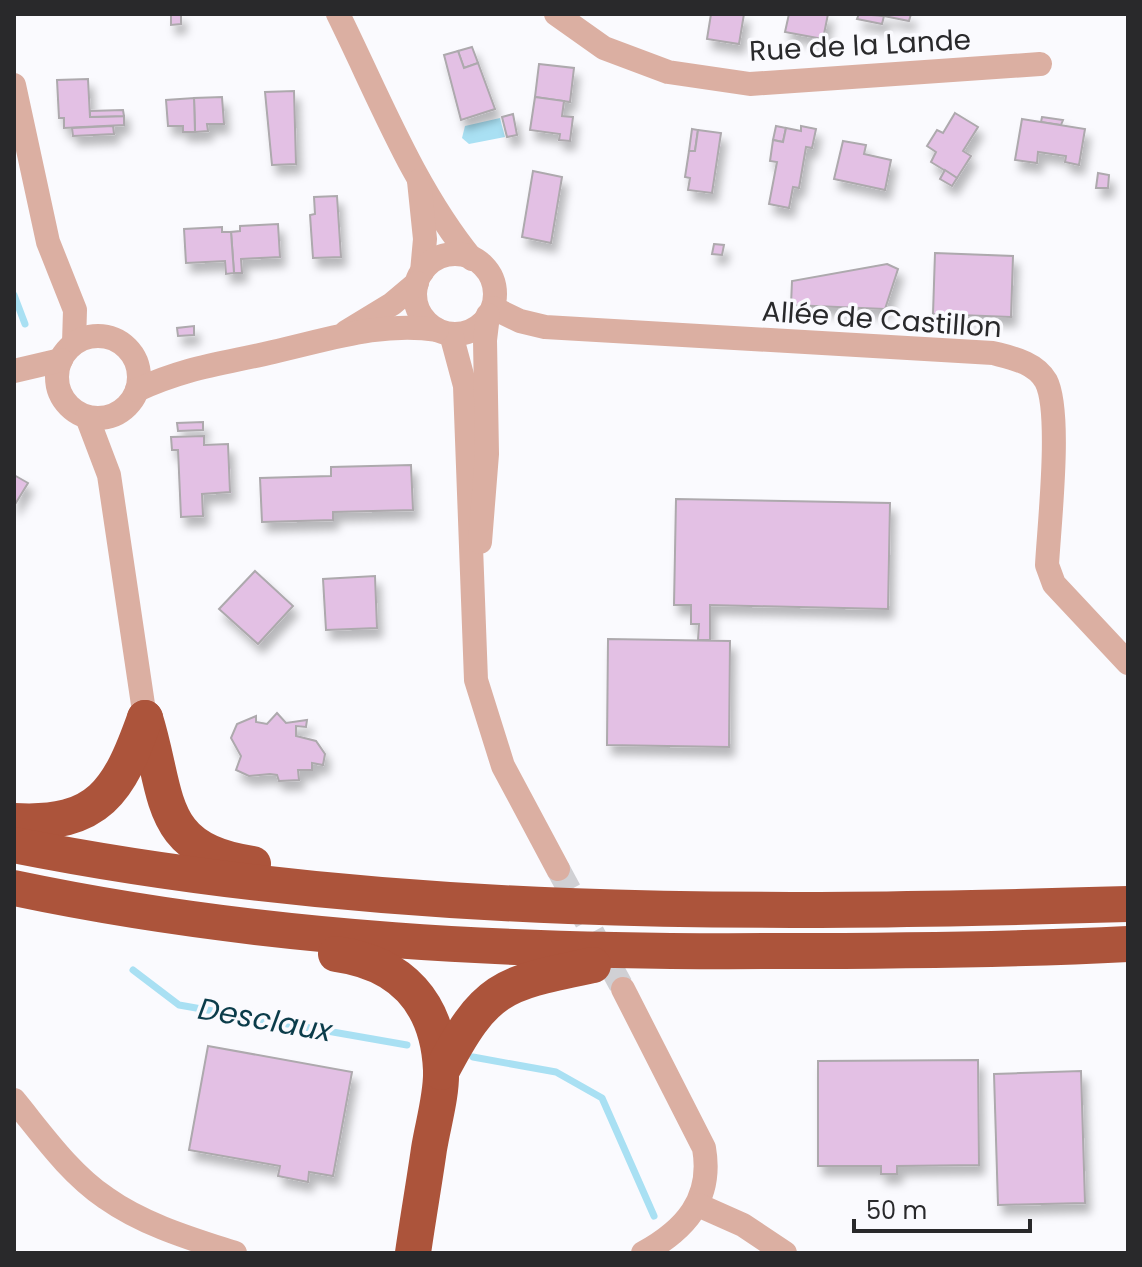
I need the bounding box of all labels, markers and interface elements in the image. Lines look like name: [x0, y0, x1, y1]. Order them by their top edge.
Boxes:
street label: Rue de la Lande: [748, 20, 972, 71]
street label: Allée de Castillon: [761, 292, 1003, 347]
water label: Desclaux: [195, 987, 337, 1053]
scale bar: [854, 1183, 1030, 1233]
text: 50 m: [866, 1194, 927, 1227]

